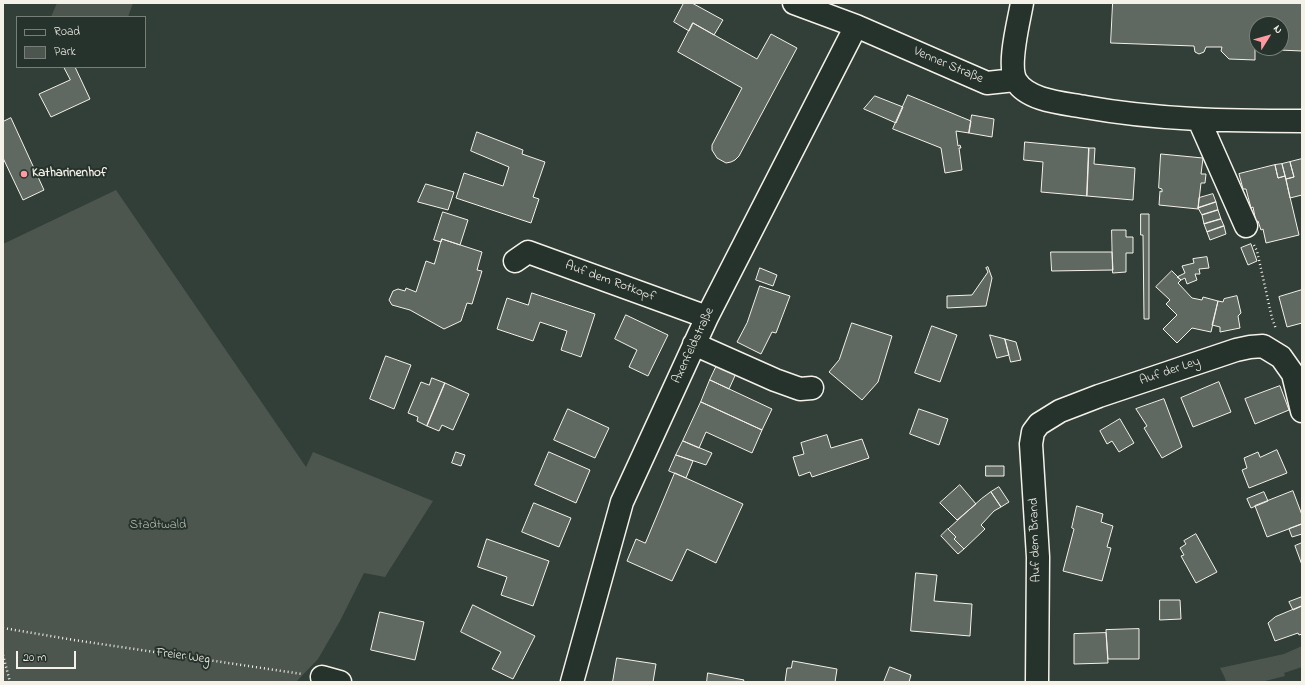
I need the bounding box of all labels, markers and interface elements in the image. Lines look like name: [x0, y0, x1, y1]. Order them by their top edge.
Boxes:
legend: [16, 16, 146, 68]
north arrow: [1249, 16, 1289, 56]
text: N: [1269, 22, 1286, 37]
text: Road: [54, 23, 80, 41]
text: Park: [54, 43, 76, 61]
street label: Venner Straße: [911, 44, 985, 88]
place label: Katharinenhof: [32, 166, 107, 182]
marker: Katharinenhof: [19, 169, 29, 179]
street label: Auf dem Rotkopf: [563, 258, 657, 306]
street label: Axenfeldstraße: [670, 306, 718, 386]
street label: Auf der Ley: [1138, 354, 1202, 390]
street label: Auf dem Brand: [1027, 497, 1045, 583]
park label: Stadtwald: [130, 518, 186, 534]
scale bar: [18, 643, 78, 669]
street label: Freier Weg: [155, 645, 211, 669]
text: 20 m: [23, 649, 46, 667]

